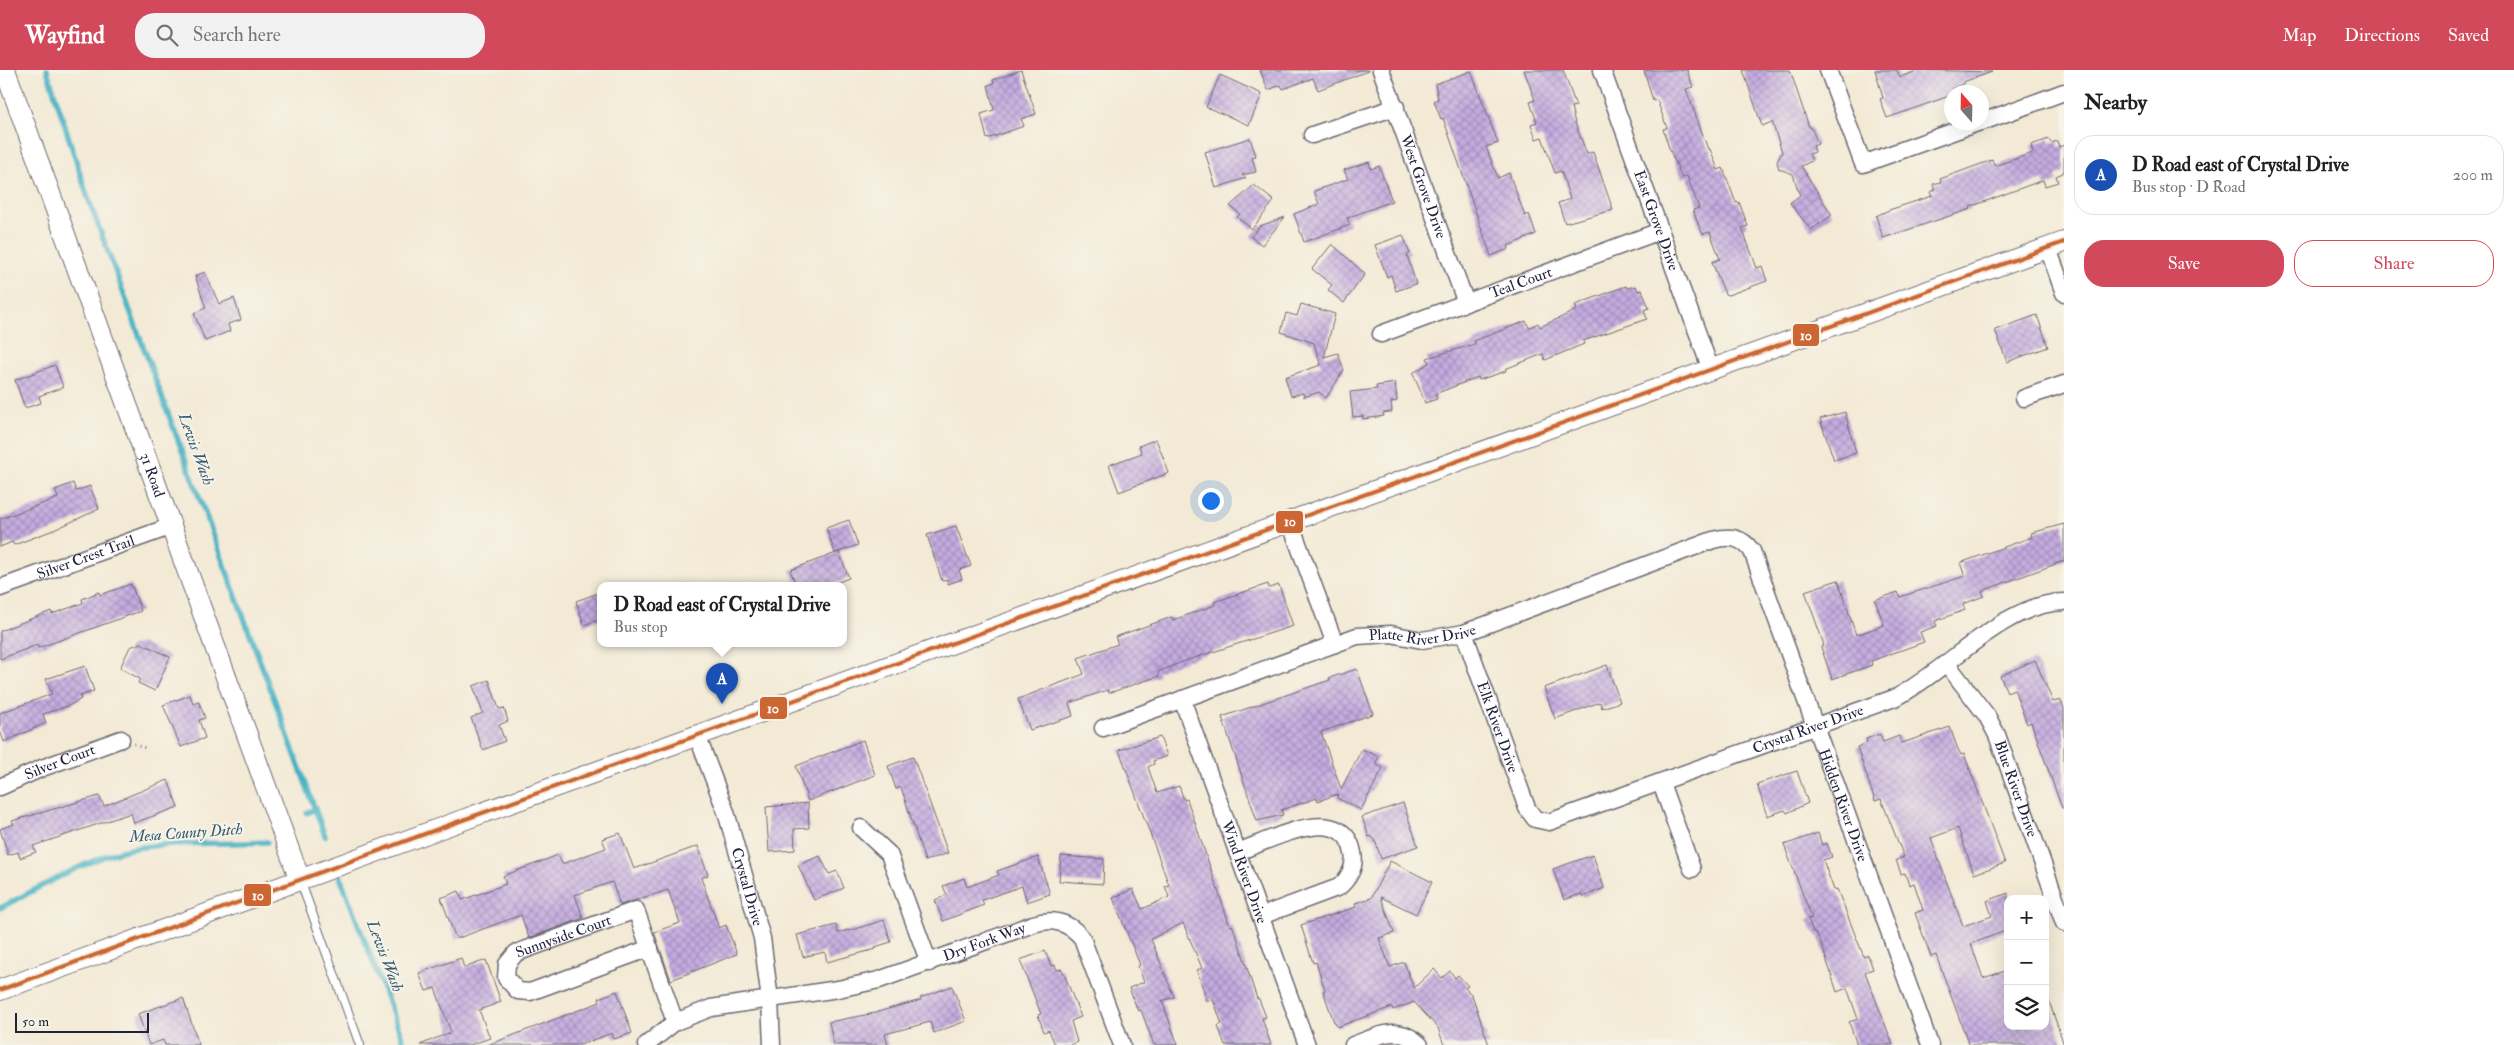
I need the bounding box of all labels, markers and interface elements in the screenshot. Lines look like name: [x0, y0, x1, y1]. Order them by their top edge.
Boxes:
search box: [135, 13, 485, 58]
text: Wayfind: [25, 20, 105, 51]
icon: search: [153, 21, 181, 49]
text: Search here: [193, 23, 281, 47]
text: Map: [2283, 24, 2316, 47]
text: Directions: [2344, 24, 2420, 47]
text: Saved: [2448, 24, 2489, 47]
north arrow: [1944, 85, 1989, 130]
text: Nearby: [2084, 89, 2147, 116]
street label: West Grove Drive: [1396, 131, 1451, 241]
text: D Road east of Crystal Drive: [2132, 153, 2349, 177]
text: A: [2096, 165, 2106, 185]
text: 200 m: [2453, 165, 2493, 185]
street label: East Grove Drive: [1630, 167, 1684, 273]
text: Bus stop · D Road: [2132, 177, 2246, 197]
button: Save: [2084, 240, 2284, 287]
button: Share: [2294, 240, 2494, 287]
street label: Teal Court: [1487, 262, 1555, 303]
line badge: 10: [1792, 323, 1820, 347]
text: 10: [1800, 327, 1812, 344]
water label: Lewis Wash: [173, 409, 218, 488]
street label: 31 Road: [136, 450, 169, 500]
your location: [1198, 488, 1224, 514]
line badge: 10: [1275, 510, 1304, 534]
text: 10: [1284, 513, 1296, 530]
street label: Silver Crest Trail: [34, 531, 137, 583]
popup: [597, 582, 847, 647]
text: D Road east of Crystal Drive: [614, 593, 830, 617]
text: Bus stop: [614, 617, 668, 637]
street label: Platte River Drive: [1368, 620, 1478, 650]
pin: A: [706, 663, 738, 704]
street label: Elk River Drive: [1473, 679, 1523, 775]
line badge: 10: [759, 696, 788, 720]
text: 10: [767, 700, 779, 717]
street label: Crystal River Drive: [1750, 700, 1866, 758]
street label: Blue River Drive: [1990, 738, 2042, 839]
street label: Silver Court: [22, 740, 98, 784]
street label: Hidden River Drive: [1815, 746, 1873, 864]
street label: Wind River Drive: [1217, 817, 1272, 926]
water label: Mesa County Ditch: [128, 819, 243, 847]
street label: Crystal Drive: [727, 845, 768, 928]
line badge: 10: [243, 883, 272, 907]
text: 10: [252, 887, 264, 904]
map controls: [2004, 895, 2049, 1030]
button: +: [2004, 895, 2049, 940]
street label: Sunnyside Court: [513, 910, 614, 962]
water label: Lewis Wash: [362, 916, 408, 995]
street label: Dry Fork Way: [940, 918, 1028, 965]
button: −: [2004, 940, 2049, 985]
button: layers: [2004, 985, 2049, 1030]
scale bar: [15, 1010, 149, 1033]
text: 50 m: [22, 1013, 49, 1030]

